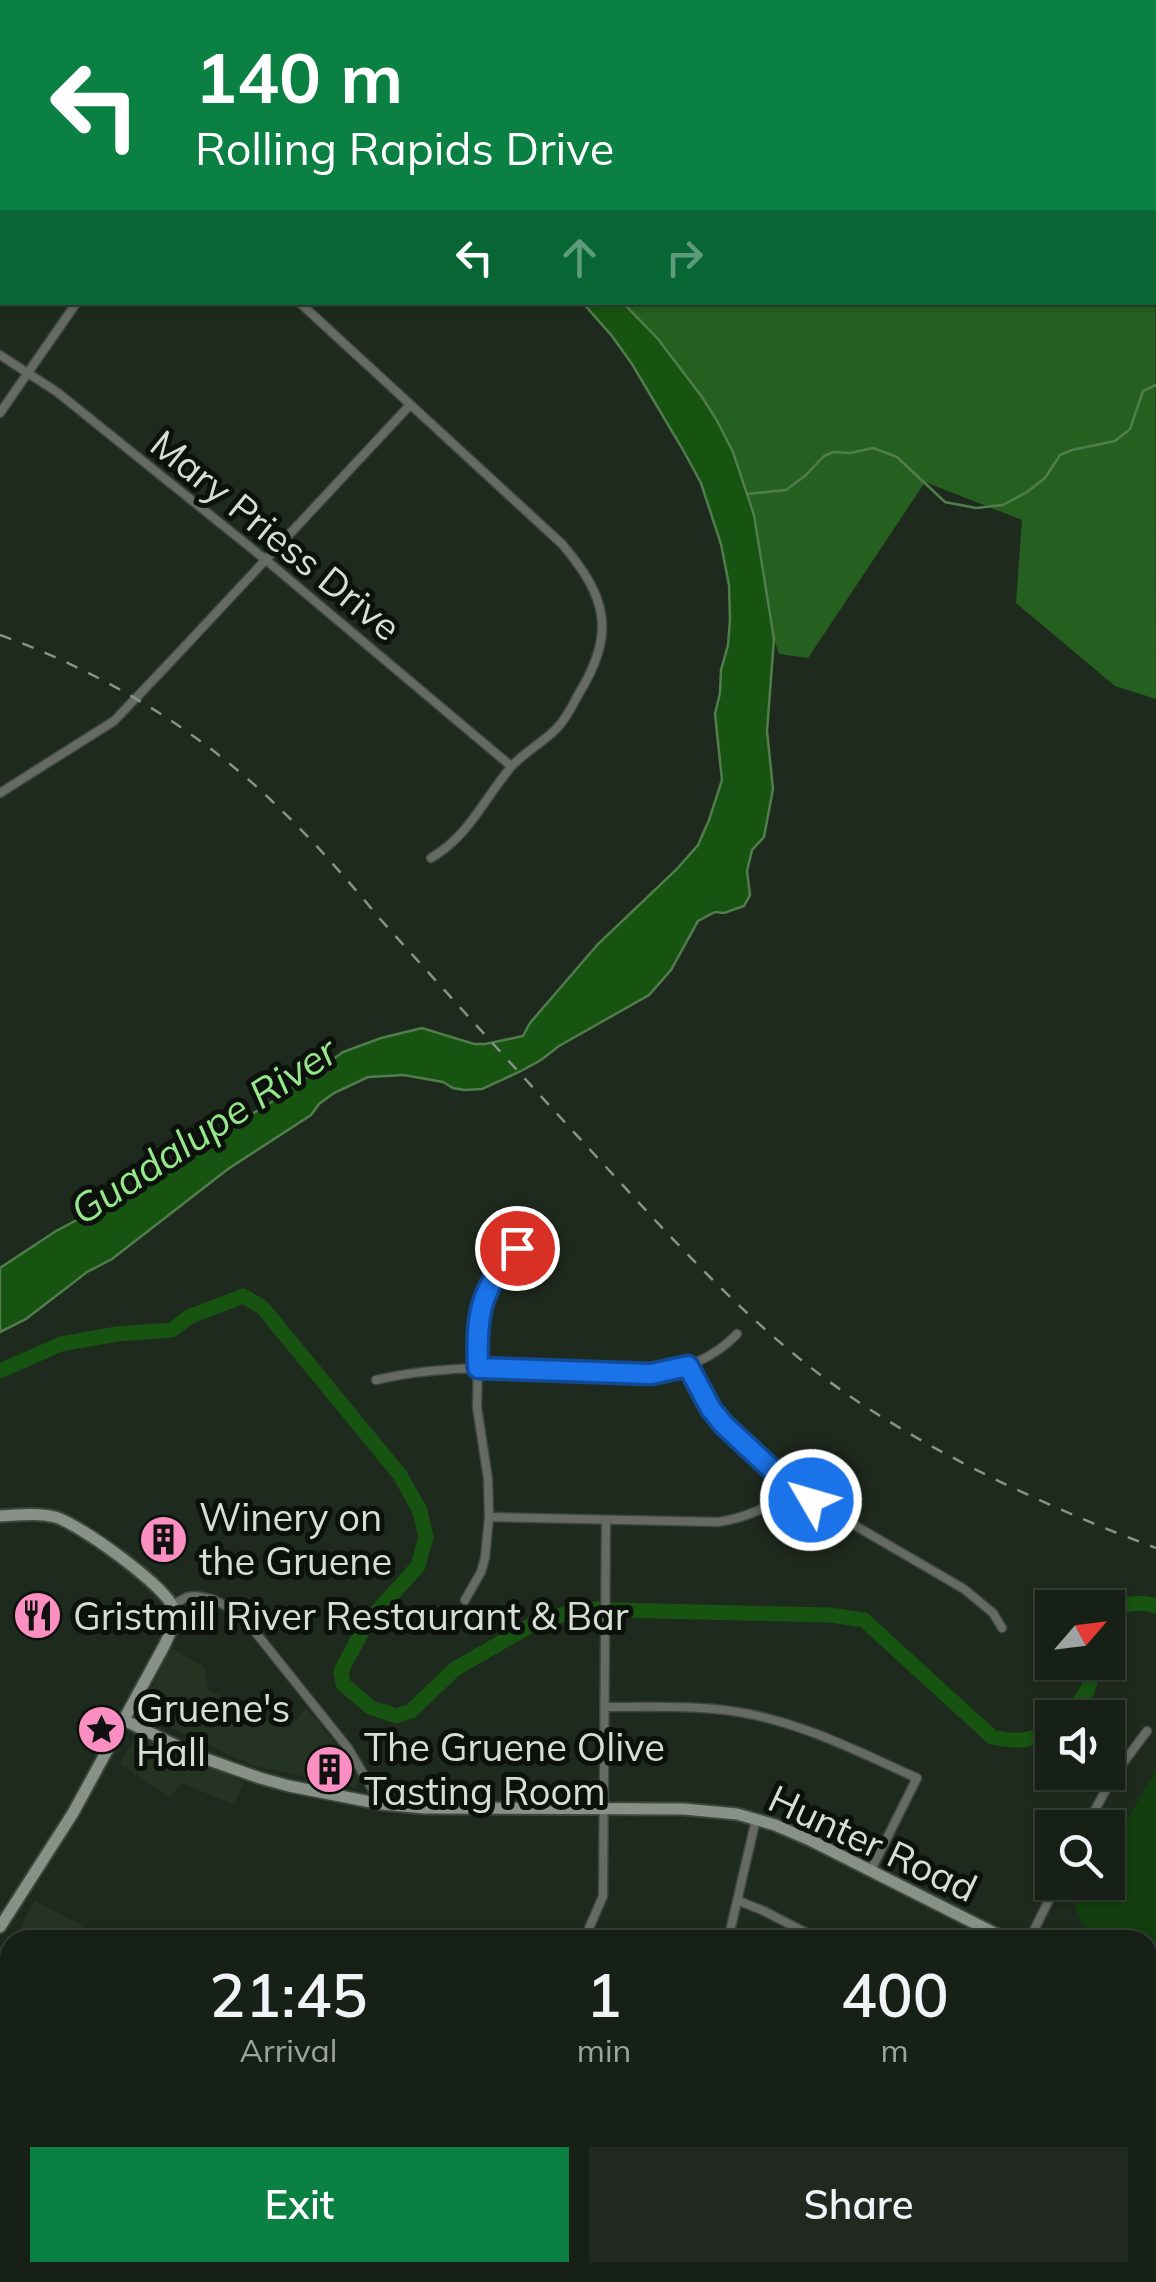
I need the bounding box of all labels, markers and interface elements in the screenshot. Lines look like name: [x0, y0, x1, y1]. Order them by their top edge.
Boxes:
text: 140 m: [195, 33, 403, 121]
icon: left: [30, 40, 160, 170]
text: Rolling Rapids Drive: [195, 120, 614, 176]
icon: left: [447, 230, 502, 285]
icon: ahead: [552, 230, 607, 285]
icon: right: [657, 230, 712, 285]
street label: Mary Priess Drive: [141, 420, 411, 650]
water label: Guadalupe River: [60, 1024, 347, 1235]
pin: [475, 1206, 560, 1291]
icon: arrive: [490, 1221, 545, 1276]
position arrow: [759, 1448, 863, 1552]
place label: Winery on the Gruene: [199, 1493, 392, 1585]
building icon: Winery on the Gruene: [138, 1513, 190, 1565]
restaurant icon: Gristmill River Restaurant & Bar: [12, 1590, 64, 1642]
north arrow: [1035, 1590, 1125, 1680]
map controls: [1035, 1590, 1125, 1900]
place label: Gristmill River Restaurant & Bar: [73, 1592, 629, 1640]
place label: Gruene's Hall: [136, 1684, 290, 1776]
button: sound: [1035, 1700, 1125, 1790]
place icon: Gruene's Hall: [75, 1704, 127, 1756]
place label: The Gruene Olive Tasting Room: [364, 1723, 665, 1815]
building icon: The Gruene Olive Tasting Room: [303, 1743, 355, 1795]
street label: Hunter Road: [761, 1774, 985, 1912]
button: search: [1035, 1810, 1125, 1900]
text: 21:45: [209, 1957, 368, 2032]
text: 1: [586, 1957, 622, 2032]
text: 400: [841, 1957, 949, 2032]
text: Arrival: [240, 2030, 337, 2070]
text: min: [577, 2030, 631, 2070]
text: m: [881, 2030, 909, 2070]
button: Exit: [30, 2147, 569, 2262]
button: Share: [589, 2147, 1128, 2262]

